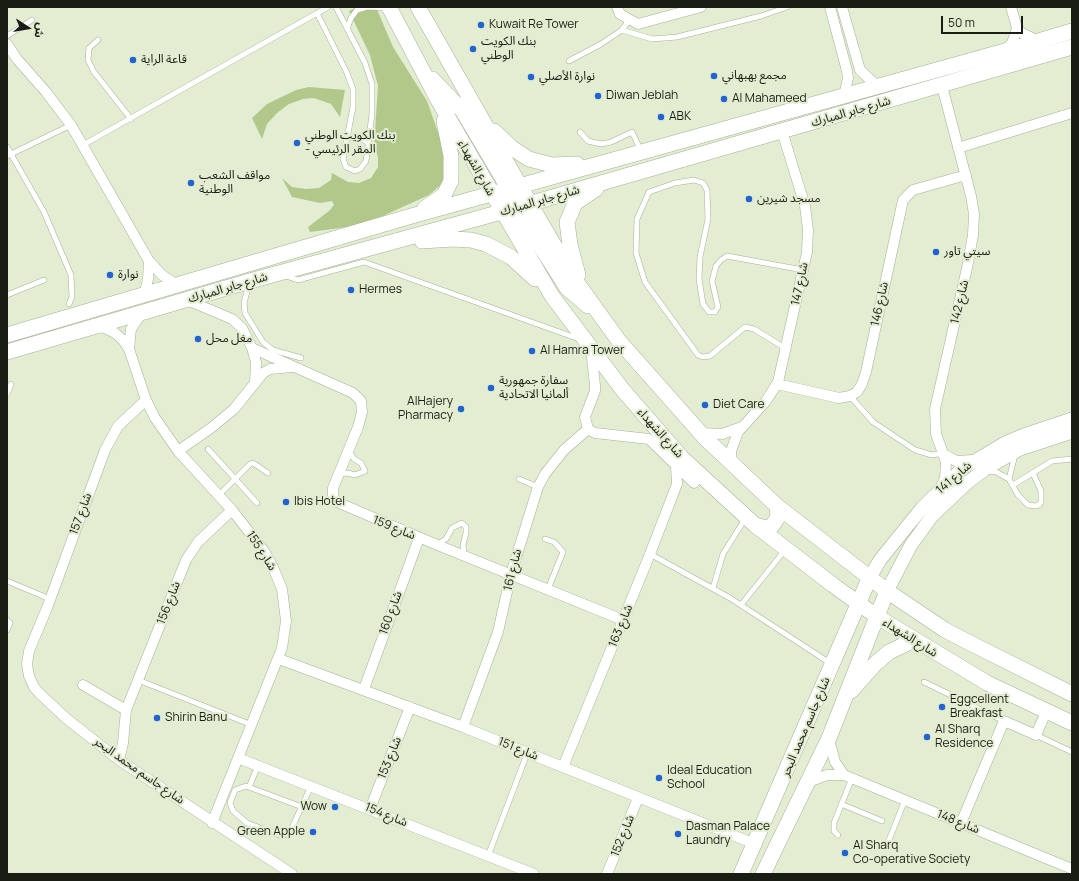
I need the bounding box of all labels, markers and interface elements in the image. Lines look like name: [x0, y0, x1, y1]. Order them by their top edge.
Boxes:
north arrow: [8, 8, 48, 48]
scale bar: [943, 8, 1025, 34]
text: 50 m: [948, 14, 975, 31]
place label: Kuwait Re Tower: [489, 18, 579, 32]
marker: Kuwait Re Tower: [476, 20, 486, 30]
text: ش: [31, 22, 49, 40]
place label: بنك الكويت الوطني: [481, 35, 536, 63]
marker: بنك الكويت الوطني: [468, 44, 478, 54]
place label: قاعة الراية: [141, 53, 187, 67]
marker: قاعة الراية: [128, 55, 138, 65]
place label: مجمع بهبهاني: [722, 69, 787, 83]
place label: نوارة الأصلي: [539, 70, 595, 84]
marker: مجمع بهبهاني: [709, 71, 719, 81]
marker: نوارة الأصلي: [526, 72, 536, 82]
place label: Diwan Jeblah: [606, 89, 678, 103]
marker: Diwan Jeblah: [593, 91, 603, 101]
place label: Al Mahameed: [732, 92, 807, 106]
marker: Al Mahameed: [719, 94, 729, 104]
street label: شارع جابر المبارك: [810, 94, 892, 130]
place label: ABK: [669, 110, 691, 124]
marker: ABK: [656, 112, 666, 122]
place label: بنك الكويت الوطني - المقر الرئيسي: [305, 129, 395, 157]
street label: شارع الشهداء: [454, 137, 498, 199]
marker: بنك الكويت الوطني - المقر الرئيسي: [292, 138, 302, 148]
place label: مواقف الشعب الوطنية: [199, 169, 270, 197]
marker: مواقف الشعب الوطنية: [186, 178, 196, 188]
street label: شارع جابر المبارك: [499, 183, 581, 219]
place label: مسجد شيرين: [757, 192, 821, 206]
marker: مسجد شيرين: [744, 194, 754, 204]
place label: سيتي تاور: [944, 245, 990, 259]
marker: سيتي تاور: [931, 247, 941, 257]
street label: شارع 147: [788, 261, 812, 307]
place label: نوارة: [118, 268, 139, 282]
marker: نوارة: [105, 270, 115, 280]
street label: شارع جابر المبارك: [187, 270, 269, 306]
street label: شارع 142: [948, 279, 972, 325]
street label: شارع 146: [868, 281, 892, 327]
place label: Hermes: [359, 283, 402, 297]
marker: Hermes: [346, 285, 356, 295]
place label: مغل محل: [206, 332, 252, 346]
marker: مغل محل: [193, 334, 203, 344]
place label: Al Hamra Tower: [540, 344, 624, 358]
marker: Al Hamra Tower: [527, 346, 537, 356]
place label: سفارة جمهورية ألمانيا الاتحادية: [499, 374, 569, 402]
marker: سفارة جمهورية ألمانيا الاتحادية: [486, 383, 496, 393]
place label: AlHajery Pharmacy: [398, 395, 453, 423]
place label: Diet Care: [713, 398, 765, 412]
marker: Diet Care: [700, 400, 710, 410]
marker: AlHajery Pharmacy: [456, 404, 466, 414]
street label: شارع الشهداء: [634, 405, 686, 461]
street label: شارع 141: [933, 459, 975, 497]
street label: شارع 157: [67, 491, 95, 537]
place label: Ibis Hotel: [294, 495, 345, 509]
marker: Ibis Hotel: [281, 497, 291, 507]
street label: شارع 159: [371, 513, 417, 543]
street label: شارع 155: [243, 528, 279, 574]
street label: شارع 161: [501, 548, 525, 592]
street label: شارع 156: [154, 579, 184, 627]
street label: شارع 160: [376, 589, 406, 637]
street label: شارع 163: [606, 603, 636, 649]
street label: شارع الشهداء: [880, 615, 940, 661]
street label: شارع جاسم محمد البحر: [778, 675, 834, 779]
place label: Eggcellent Breakfast: [950, 693, 1009, 721]
marker: Eggcellent Breakfast: [937, 702, 947, 712]
place label: Shirin Banu: [165, 711, 227, 725]
marker: Shirin Banu: [152, 713, 162, 723]
place label: Al Sharq Residence: [935, 723, 993, 751]
marker: Al Sharq Residence: [922, 732, 932, 742]
street label: شارع جاسم محمد البحر: [91, 734, 187, 808]
street label: شارع 151: [496, 734, 540, 764]
street label: شارع 153: [375, 735, 405, 781]
place label: Ideal Education School: [667, 764, 752, 792]
marker: Ideal Education School: [654, 773, 664, 783]
place label: Wow: [300, 800, 327, 814]
street label: شارع 154: [363, 800, 409, 830]
marker: Wow: [330, 802, 340, 812]
street label: شارع 148: [935, 807, 981, 837]
street label: شارع 152: [608, 813, 638, 859]
place label: Dasman Palace Laundry: [686, 820, 770, 848]
place label: Green Apple: [237, 825, 305, 839]
marker: Green Apple: [308, 827, 318, 837]
marker: Dasman Palace Laundry: [673, 829, 683, 839]
place label: Al Sharq Co-operative Society: [853, 839, 970, 867]
marker: Al Sharq Co-operative Society: [840, 848, 850, 858]

